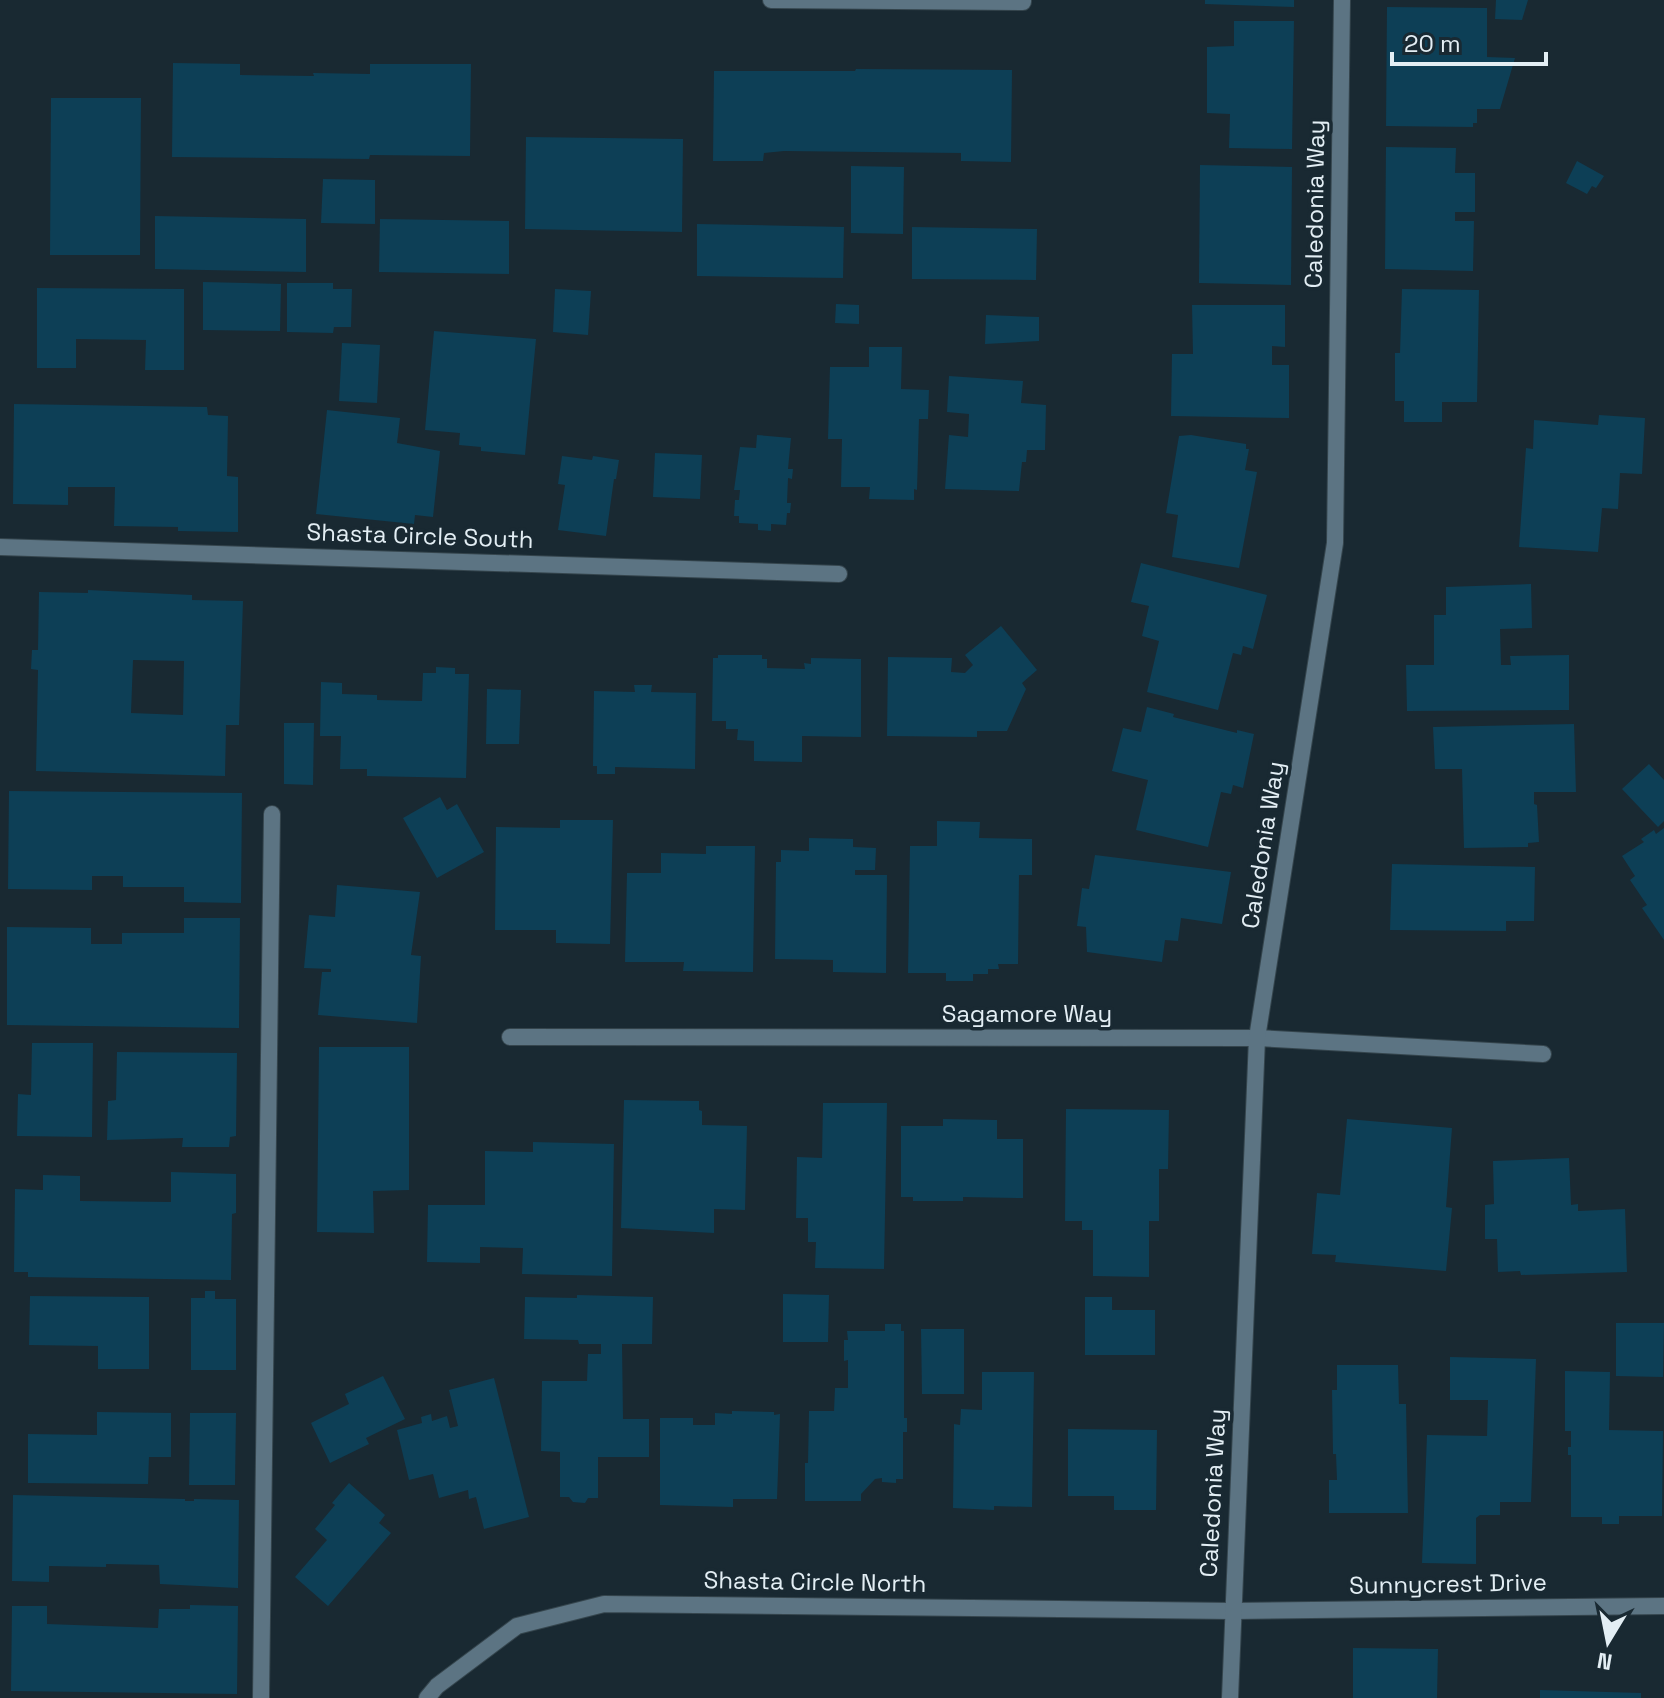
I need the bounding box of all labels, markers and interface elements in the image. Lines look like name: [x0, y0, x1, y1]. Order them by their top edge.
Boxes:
scale bar: [1392, 16, 1546, 66]
text: 20 m: [1404, 28, 1461, 59]
street label: Caledonia Way: [1298, 119, 1331, 289]
street label: Shasta Circle South: [306, 516, 534, 555]
street label: Caledonia Way: [1234, 759, 1291, 931]
street label: Sagamore Way: [942, 998, 1112, 1029]
street label: Caledonia Way: [1193, 1408, 1232, 1578]
street label: Shasta Circle North: [703, 1564, 927, 1599]
street label: Sunnycrest Drive: [1349, 1566, 1547, 1601]
north arrow: [1568, 1602, 1648, 1682]
text: N: [1595, 1647, 1614, 1677]

